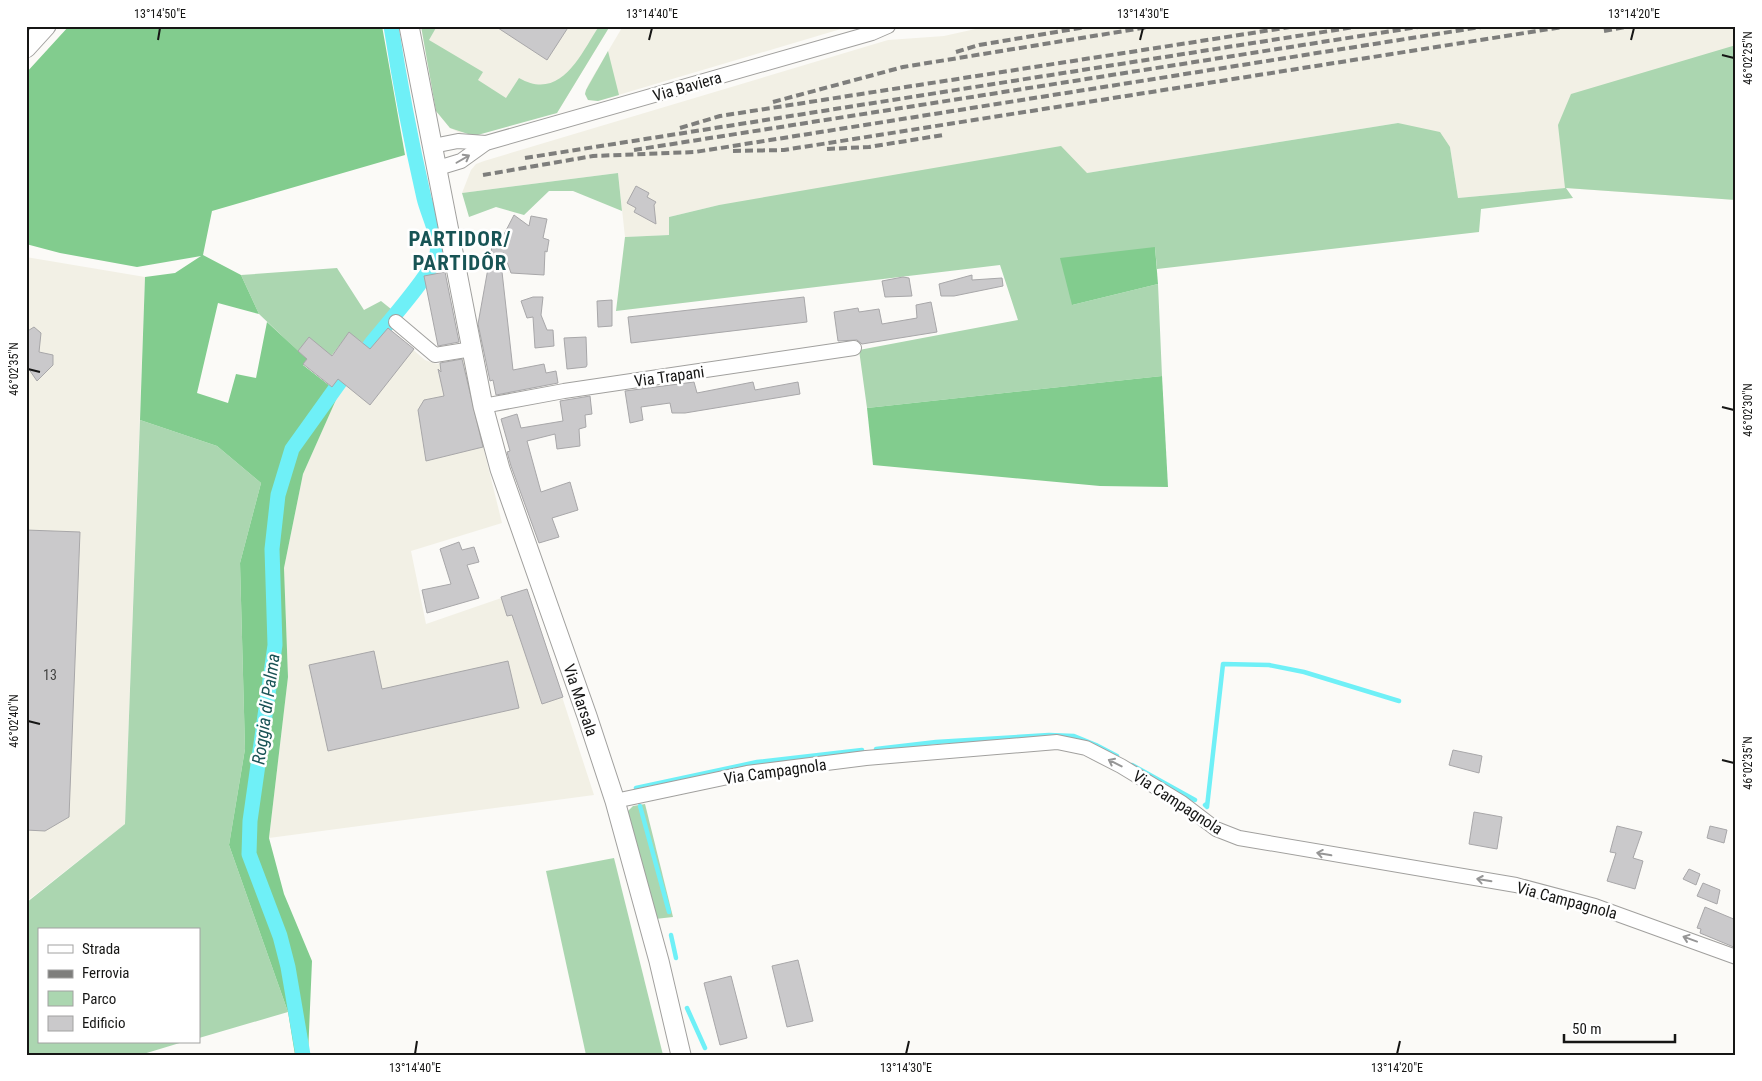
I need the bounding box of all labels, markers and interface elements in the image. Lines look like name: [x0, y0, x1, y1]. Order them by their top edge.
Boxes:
text: 13°14'50"E: [134, 7, 186, 21]
text: 13°14'40"E: [626, 7, 678, 21]
text: 13°14'30"E: [1117, 7, 1169, 21]
text: 13°14'20"E: [1608, 7, 1660, 21]
text: 46°02'25"N: [1741, 31, 1755, 85]
street label: Via Baviera: [651, 68, 724, 105]
one-way arrow: [456, 153, 470, 163]
district label: PARTIDOR/ PARTIDÔR: [409, 227, 511, 275]
text: 46°02'35"N: [7, 342, 21, 396]
street label: Via Trapani: [633, 362, 705, 391]
text: 46°02'30"N: [1741, 383, 1755, 437]
water label: Roggia di Palma: [247, 652, 284, 766]
street label: Via Marsala: [559, 662, 602, 739]
house number: 13: [43, 667, 57, 683]
text: 46°02'40"N: [7, 694, 21, 748]
text: 46°02'35"N: [1741, 736, 1755, 790]
street label: Via Campagnola: [723, 755, 828, 788]
one-way arrow: [1107, 758, 1122, 768]
street label: Via Campagnola: [1129, 766, 1226, 839]
one-way arrow: [1316, 849, 1332, 859]
one-way arrow: [1477, 874, 1493, 884]
street label: Via Campagnola: [1515, 878, 1619, 923]
legend: [38, 928, 200, 1044]
one-way arrow: [1683, 934, 1699, 943]
text: Strada: [82, 940, 120, 958]
text: Ferrovia: [82, 964, 130, 982]
text: Parco: [82, 990, 116, 1008]
scale bar: [1564, 1011, 1676, 1043]
text: Edificio: [82, 1014, 125, 1032]
text: 50 m: [1572, 1020, 1602, 1038]
text: 13°14'40"E: [389, 1061, 441, 1075]
text: 13°14'30"E: [880, 1061, 932, 1075]
text: 13°14'20"E: [1371, 1061, 1423, 1075]

